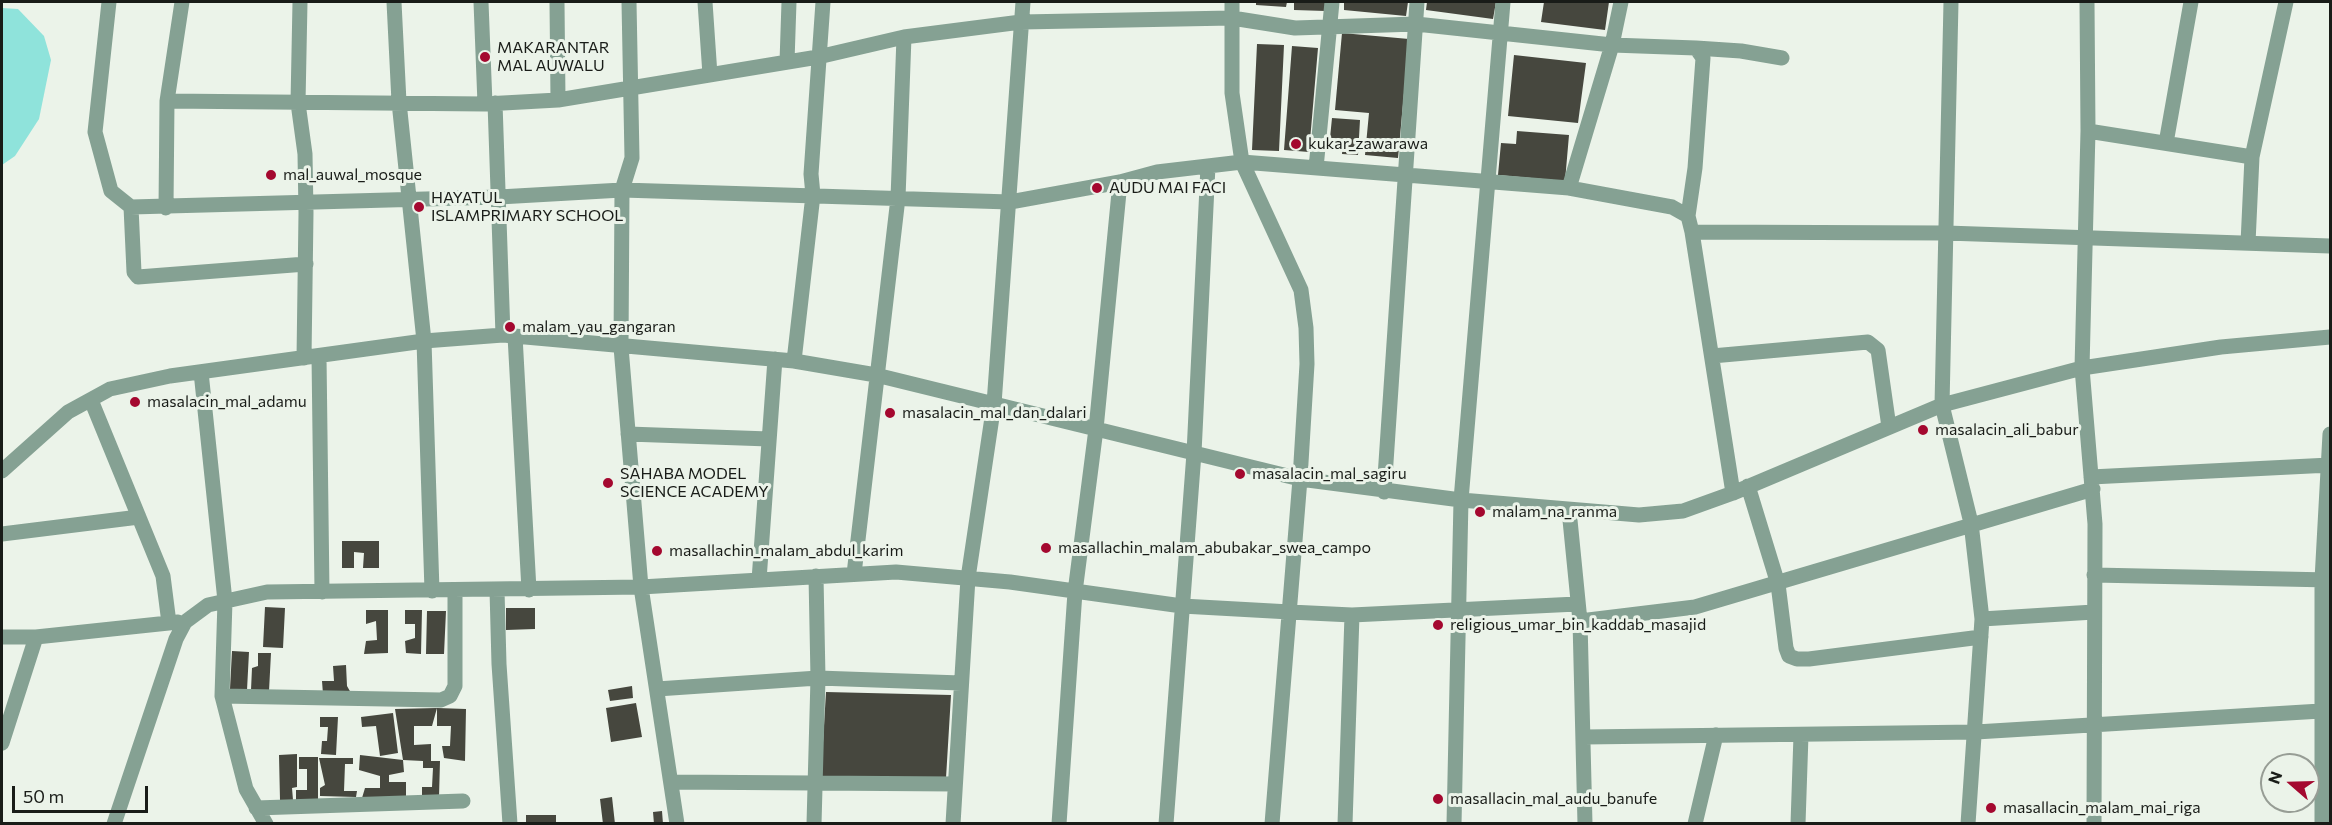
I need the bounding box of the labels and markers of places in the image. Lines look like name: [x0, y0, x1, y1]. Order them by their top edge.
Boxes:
place label: MAKARANTAR MAL AUWALU: [497, 38, 610, 76]
marker: MAKARANTAR MAL AUWALU: [478, 50, 492, 64]
place label: kukar_zawarawa: [1308, 134, 1428, 154]
marker: kukar_zawarawa: [1289, 137, 1303, 151]
place label: mal_auwal_mosque: [283, 165, 422, 185]
marker: mal_auwal_mosque: [264, 168, 278, 182]
place label: AUDU MAI FACI: [1109, 178, 1226, 198]
marker: AUDU MAI FACI: [1090, 181, 1104, 195]
place label: HAYATUL ISLAMPRIMARY SCHOOL: [431, 188, 623, 226]
marker: HAYATUL ISLAMPRIMARY SCHOOL: [412, 200, 426, 214]
place label: malam_yau_gangaran: [522, 317, 676, 337]
marker: malam_yau_gangaran: [503, 320, 517, 334]
place label: masalacin_mal_adamu: [147, 392, 307, 412]
marker: masalacin_mal_adamu: [128, 395, 142, 409]
place label: masalacin_mal_dan_dalari: [902, 403, 1087, 423]
marker: masalacin_mal_dan_dalari: [883, 406, 897, 420]
place label: masalacin_ali_babur: [1935, 420, 2079, 440]
marker: masalacin_ali_babur: [1916, 423, 1930, 437]
place label: SAHABA MODEL SCIENCE ACADEMY: [620, 464, 769, 502]
place label: masalacin_mal_sagiru: [1252, 464, 1407, 484]
marker: masalacin_mal_sagiru: [1233, 467, 1247, 481]
marker: SAHABA MODEL SCIENCE ACADEMY: [601, 476, 615, 490]
place label: malam_na_ranma: [1492, 502, 1617, 522]
marker: malam_na_ranma: [1473, 505, 1487, 519]
place label: masallachin_malam_abubakar_swea_campo: [1058, 538, 1371, 558]
place label: masallachin_malam_abdul_karim: [669, 541, 903, 561]
marker: masallachin_malam_abubakar_swea_campo: [1039, 541, 1053, 555]
marker: masallachin_malam_abdul_karim: [650, 544, 664, 558]
place label: religious_umar_bin_kaddab_masajid: [1450, 615, 1706, 635]
marker: religious_umar_bin_kaddab_masajid: [1431, 618, 1445, 632]
place label: masallacin_mal_audu_banufe: [1450, 789, 1657, 809]
marker: masallacin_mal_audu_banufe: [1431, 792, 1445, 806]
place label: masallacin_malam_mai_riga: [2003, 798, 2201, 818]
marker: masallacin_malam_mai_riga: [1984, 801, 1998, 815]

